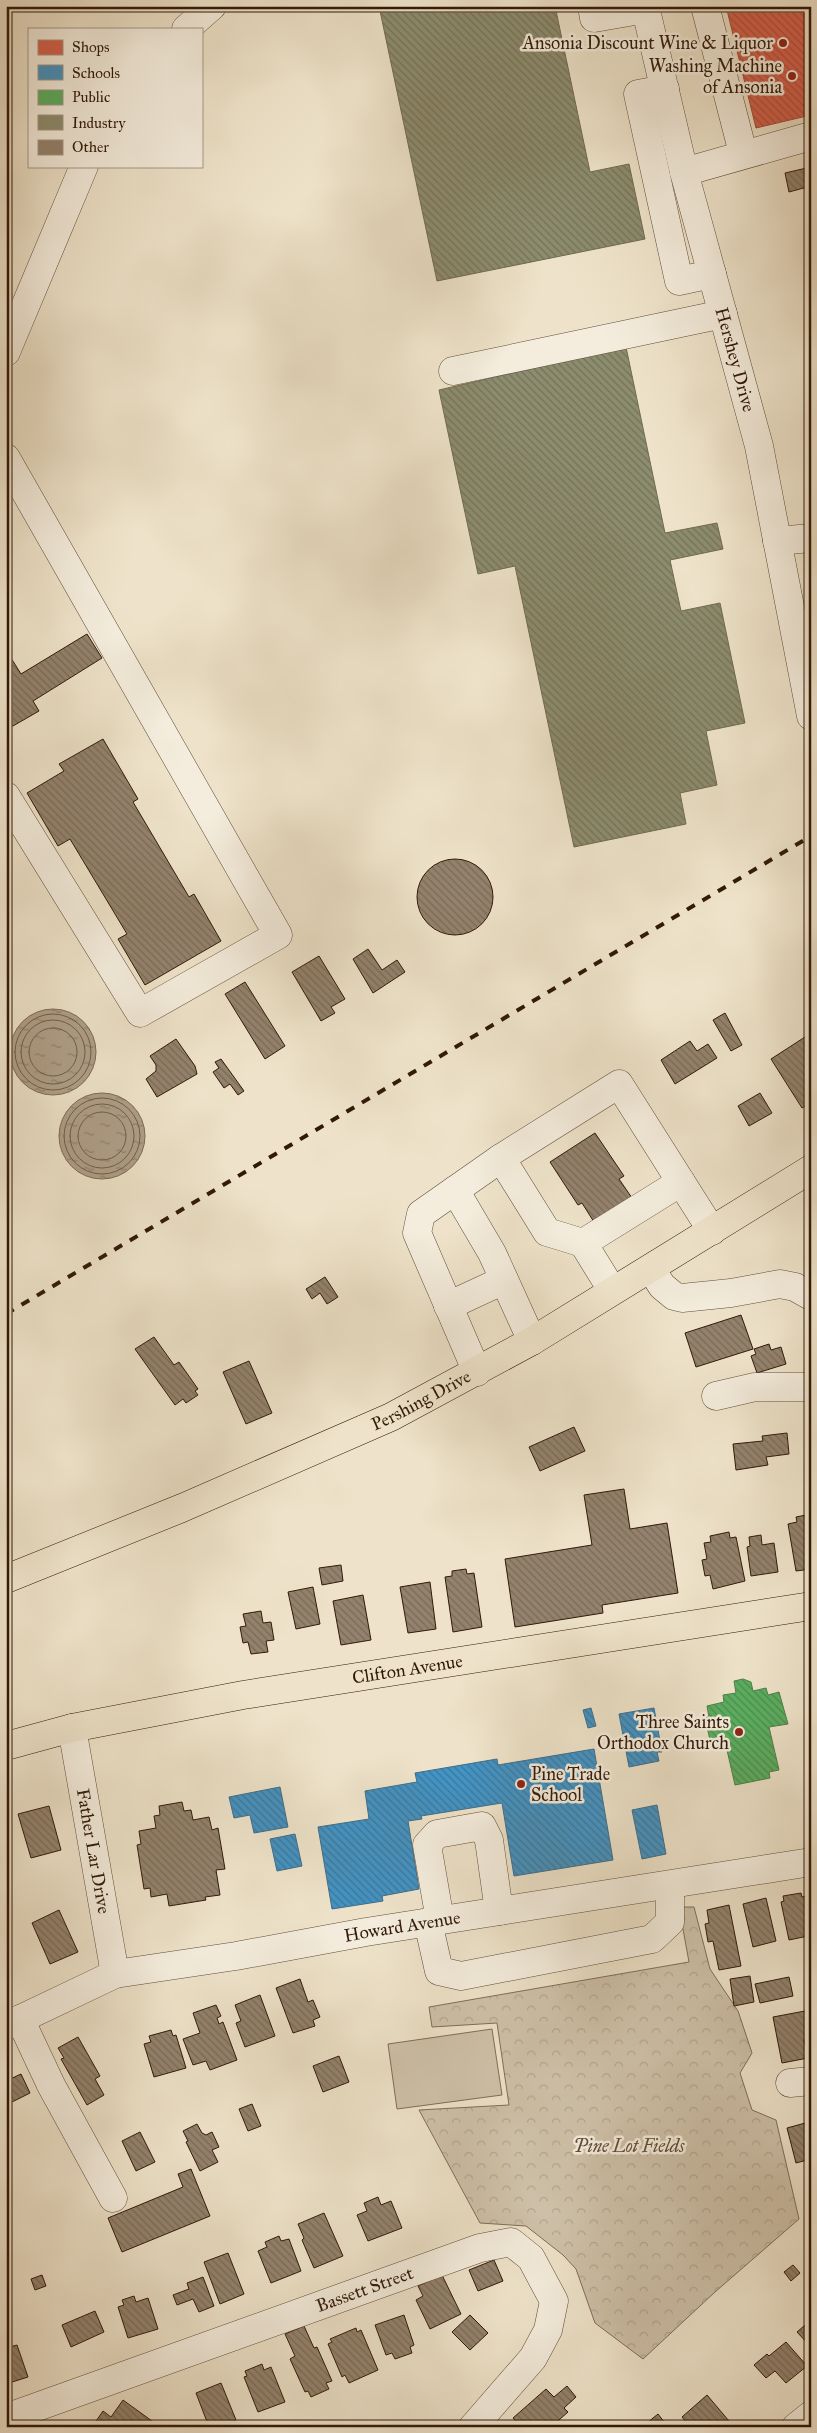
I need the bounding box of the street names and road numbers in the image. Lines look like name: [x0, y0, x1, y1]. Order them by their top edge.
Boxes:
street label: Hershey Drive: [711, 305, 760, 414]
street label: Pershing Drive: [368, 1365, 475, 1435]
street label: Clifton Avenue: [351, 1650, 464, 1689]
street label: Father Lar Drive: [72, 1787, 115, 1915]
street label: Howard Avenue: [342, 1906, 462, 1947]
street label: Bassett Street: [313, 2262, 417, 2317]

